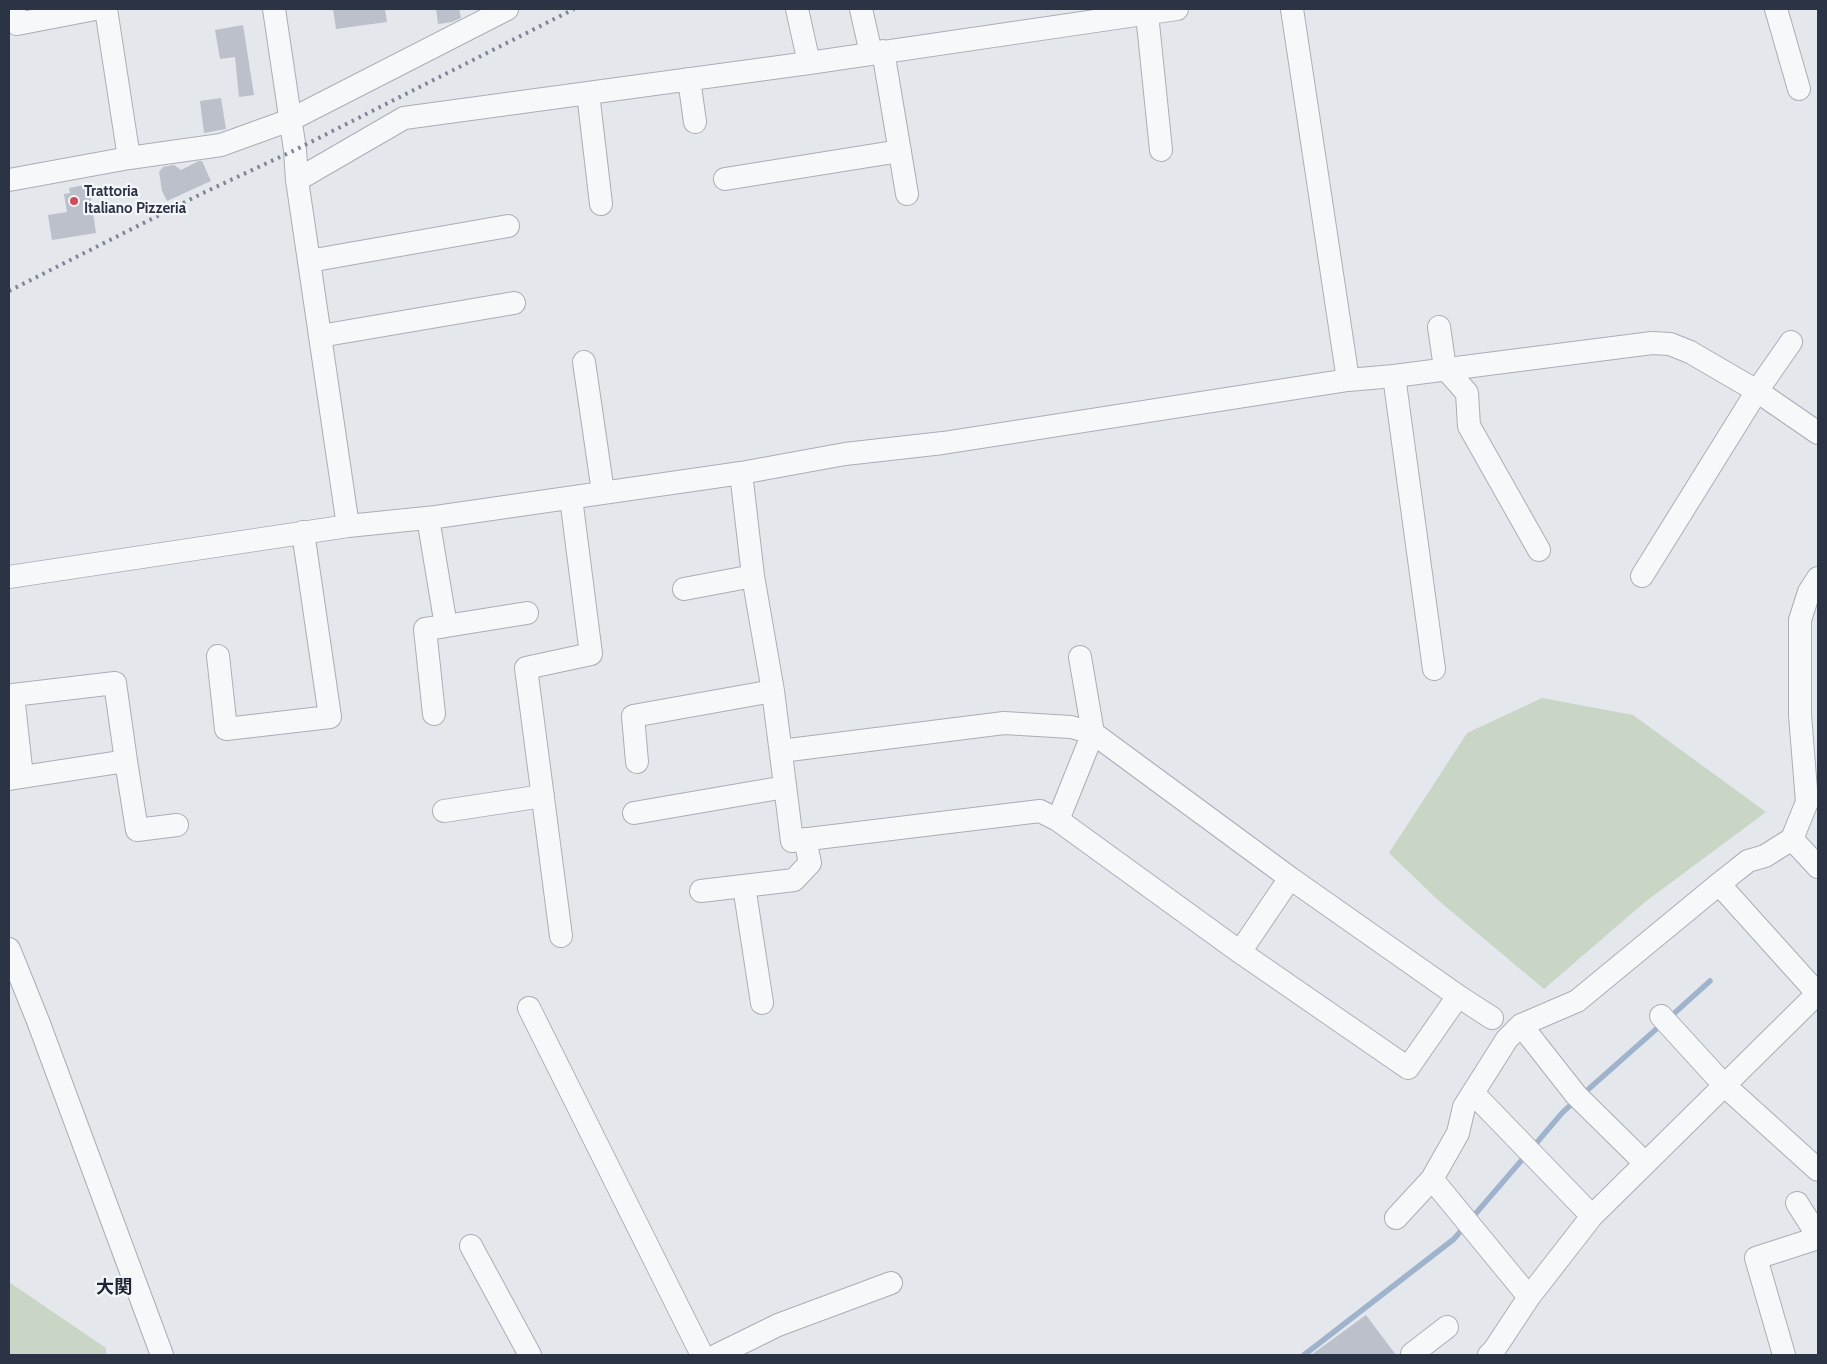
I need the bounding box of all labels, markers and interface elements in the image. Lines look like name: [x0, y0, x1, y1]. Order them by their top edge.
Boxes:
place label: Trattoria Italiano Pizzeria: [84, 183, 186, 218]
marker: Trattoria Italiano Pizzeria: [68, 195, 80, 207]
district label: 大関: [96, 1277, 132, 1299]

